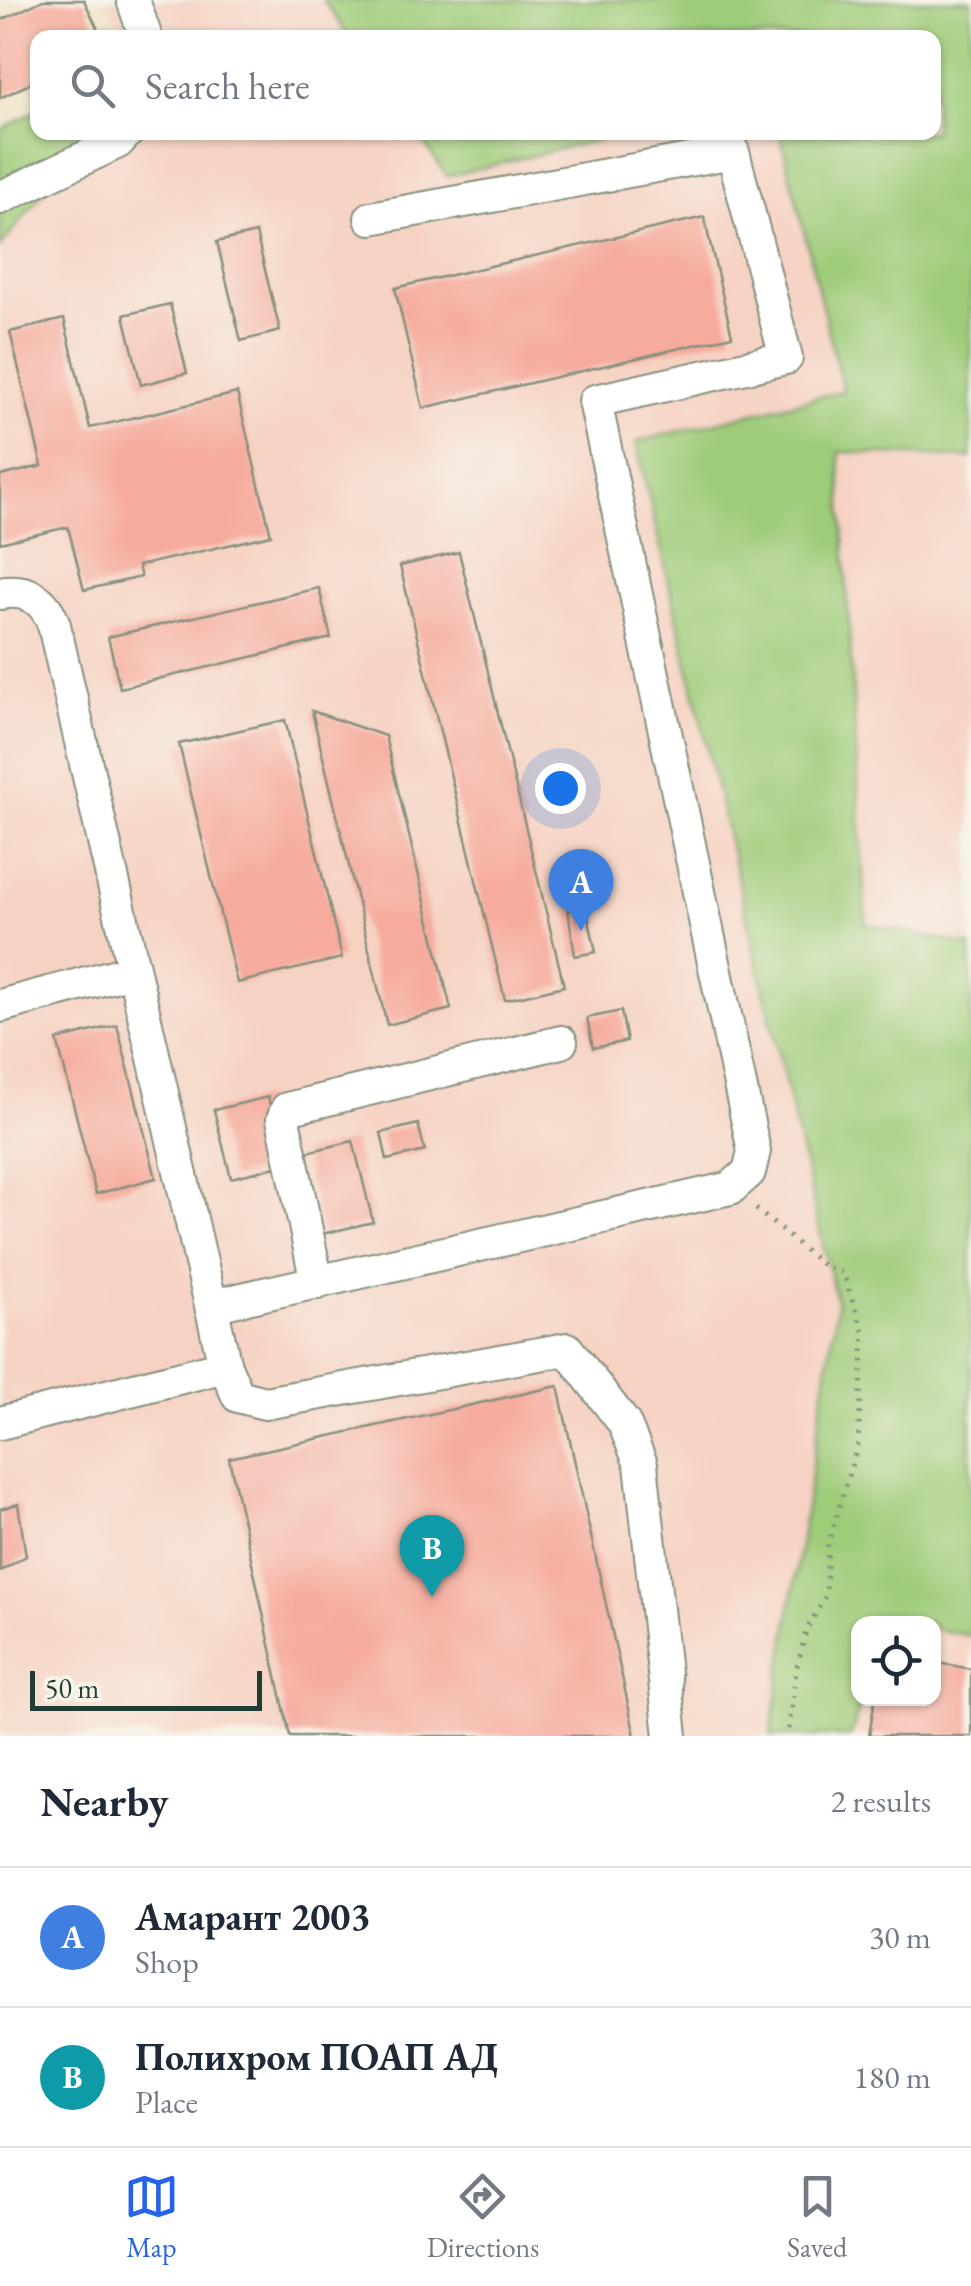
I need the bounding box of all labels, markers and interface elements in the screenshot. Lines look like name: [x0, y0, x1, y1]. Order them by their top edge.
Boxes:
search box: [30, 30, 941, 140]
icon: search: [65, 58, 120, 113]
text: Search here: [145, 61, 310, 110]
your location: [535, 763, 586, 814]
pin: A: [548, 848, 614, 931]
pin: B: [400, 1514, 464, 1597]
map controls: [851, 1616, 941, 1706]
button: locate: [851, 1616, 941, 1706]
scale bar: [30, 1666, 262, 1710]
text: 50 m: [45, 1670, 99, 1706]
text: Nearby: [40, 1774, 169, 1829]
text: 2 results: [831, 1780, 931, 1822]
text: Амарант 2003: [135, 1892, 371, 1941]
text: A: [61, 1916, 84, 1958]
text: 30 m: [869, 1916, 931, 1958]
text: Shop: [135, 1941, 199, 1983]
text: Полихром ПОАП АД: [135, 2032, 498, 2081]
text: B: [62, 2056, 83, 2098]
text: 180 m: [854, 2056, 931, 2098]
text: Place: [135, 2081, 198, 2123]
tab: Map: [124, 2169, 179, 2265]
tab: Directions: [427, 2169, 539, 2265]
tab: Saved: [787, 2169, 847, 2265]

